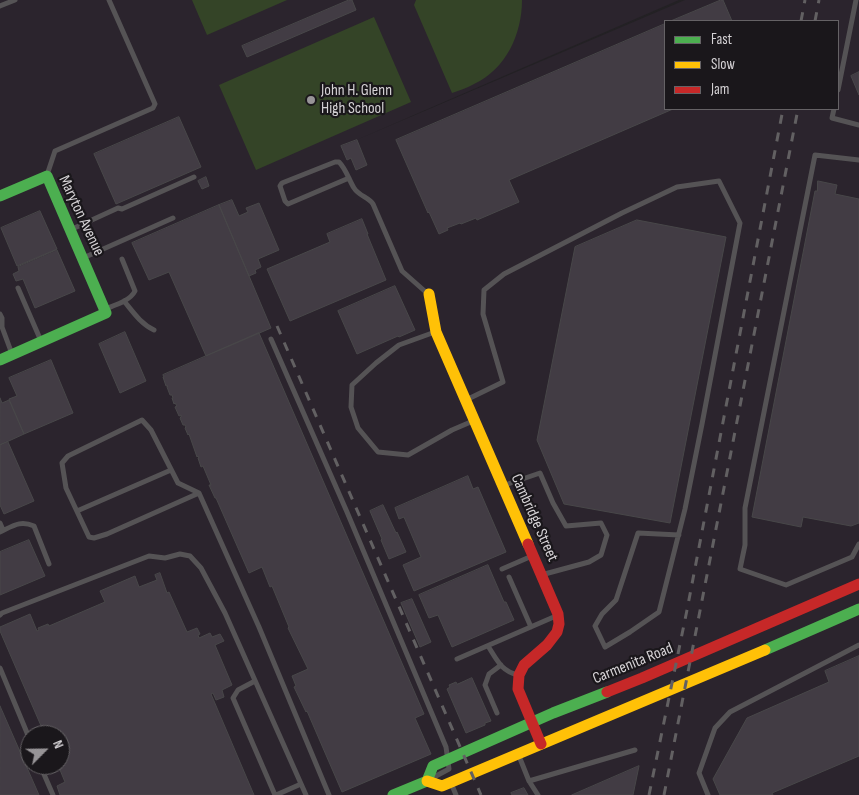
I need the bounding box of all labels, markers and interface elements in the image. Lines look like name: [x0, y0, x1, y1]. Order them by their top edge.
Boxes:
legend: [664, 20, 839, 110]
text: Fast: [711, 30, 732, 49]
text: Slow: [711, 55, 735, 74]
text: Jam: [711, 80, 729, 99]
place label: John H. Glenn High School: [321, 81, 392, 119]
marker: John H. Glenn High School: [305, 94, 317, 106]
street label: Maryton Avenue: [54, 173, 108, 259]
street label: Cambridge Street: [506, 471, 562, 565]
street label: Carmenita Road: [590, 639, 676, 689]
north arrow: [20, 725, 70, 775]
text: N: [49, 738, 68, 751]

